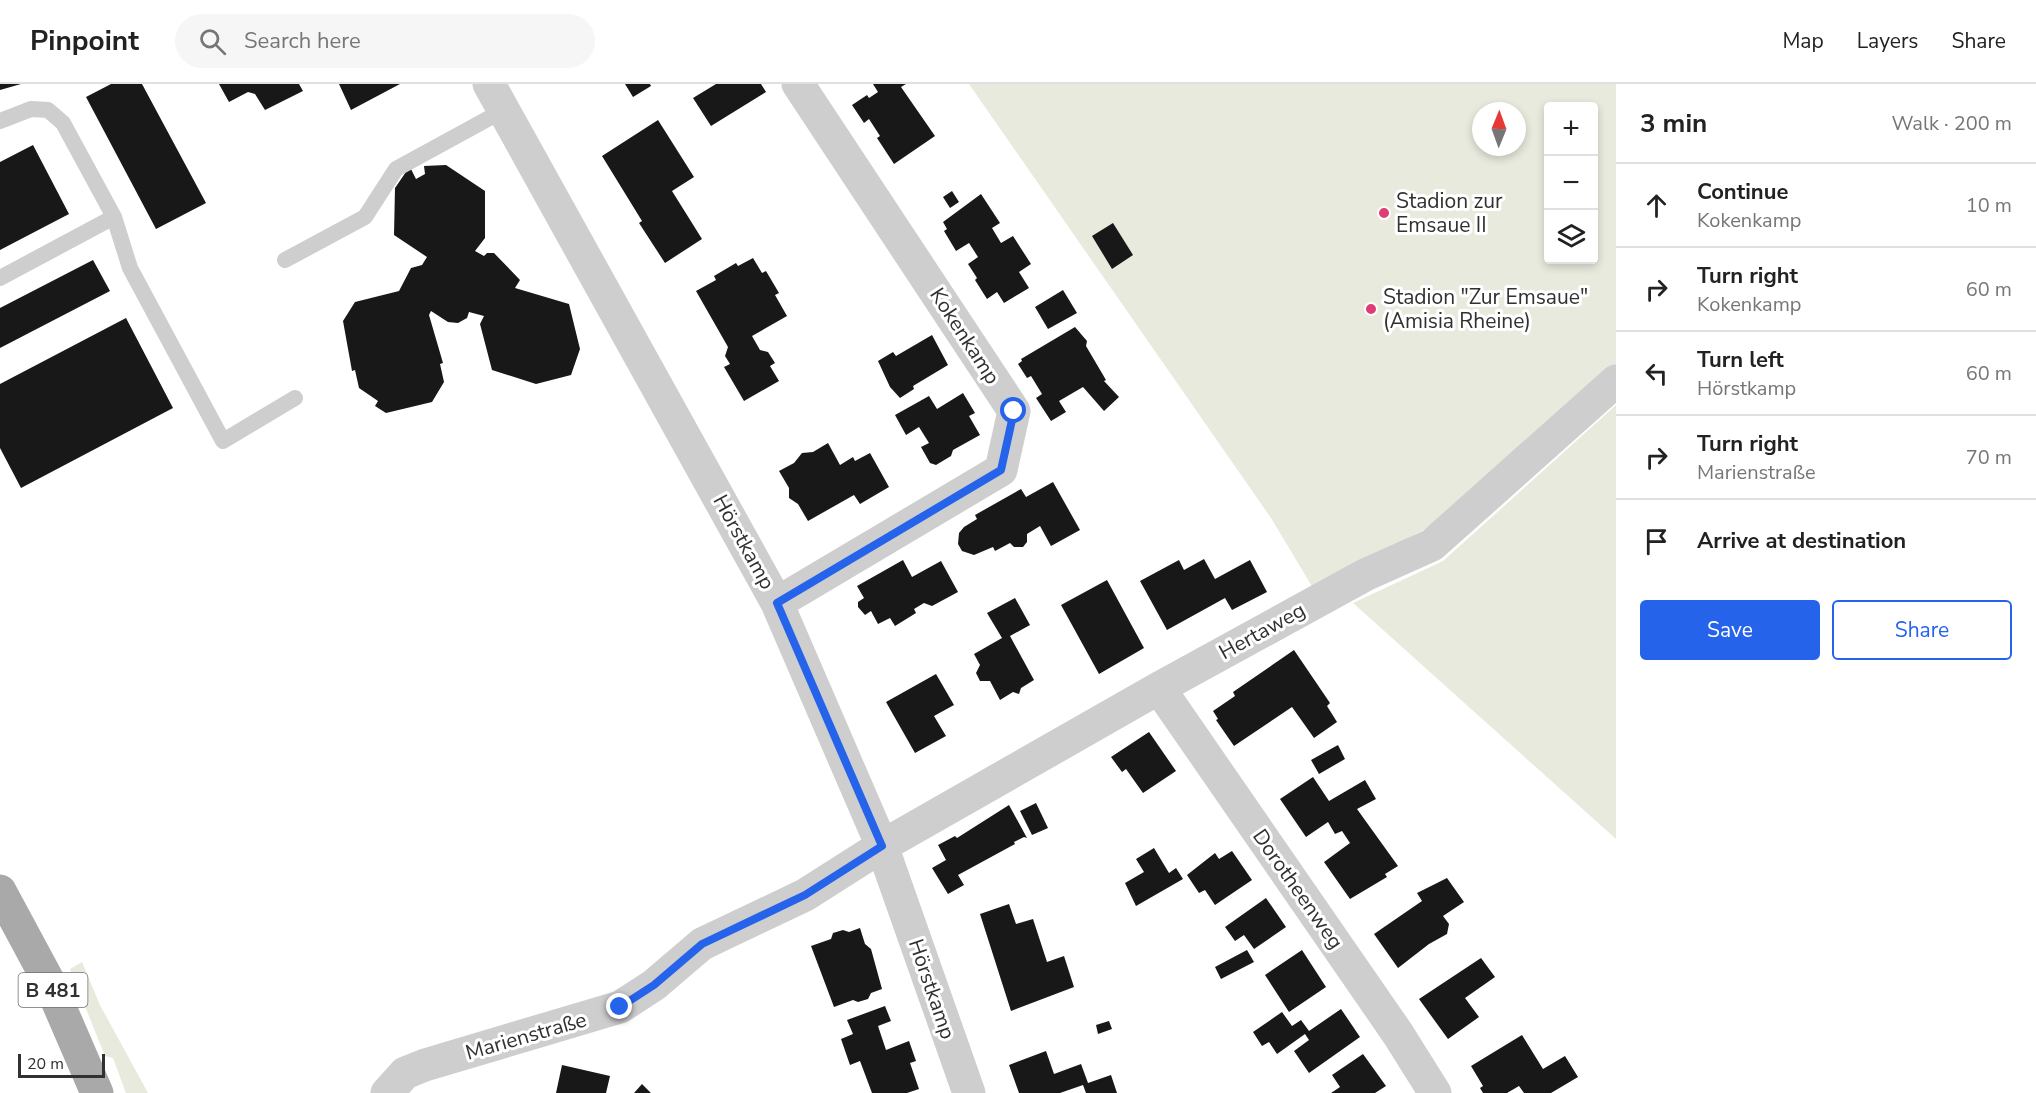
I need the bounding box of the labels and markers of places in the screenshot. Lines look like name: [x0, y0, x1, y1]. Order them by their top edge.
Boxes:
place label: Stadion zur Emsaue II: [1396, 187, 1503, 239]
marker: Stadion zur Emsaue II: [1377, 206, 1391, 220]
place label: Stadion "Zur Emsaue" (Amisia Rheine): [1383, 283, 1588, 335]
marker: Stadion "Zur Emsaue" (Amisia Rheine): [1364, 302, 1378, 316]

